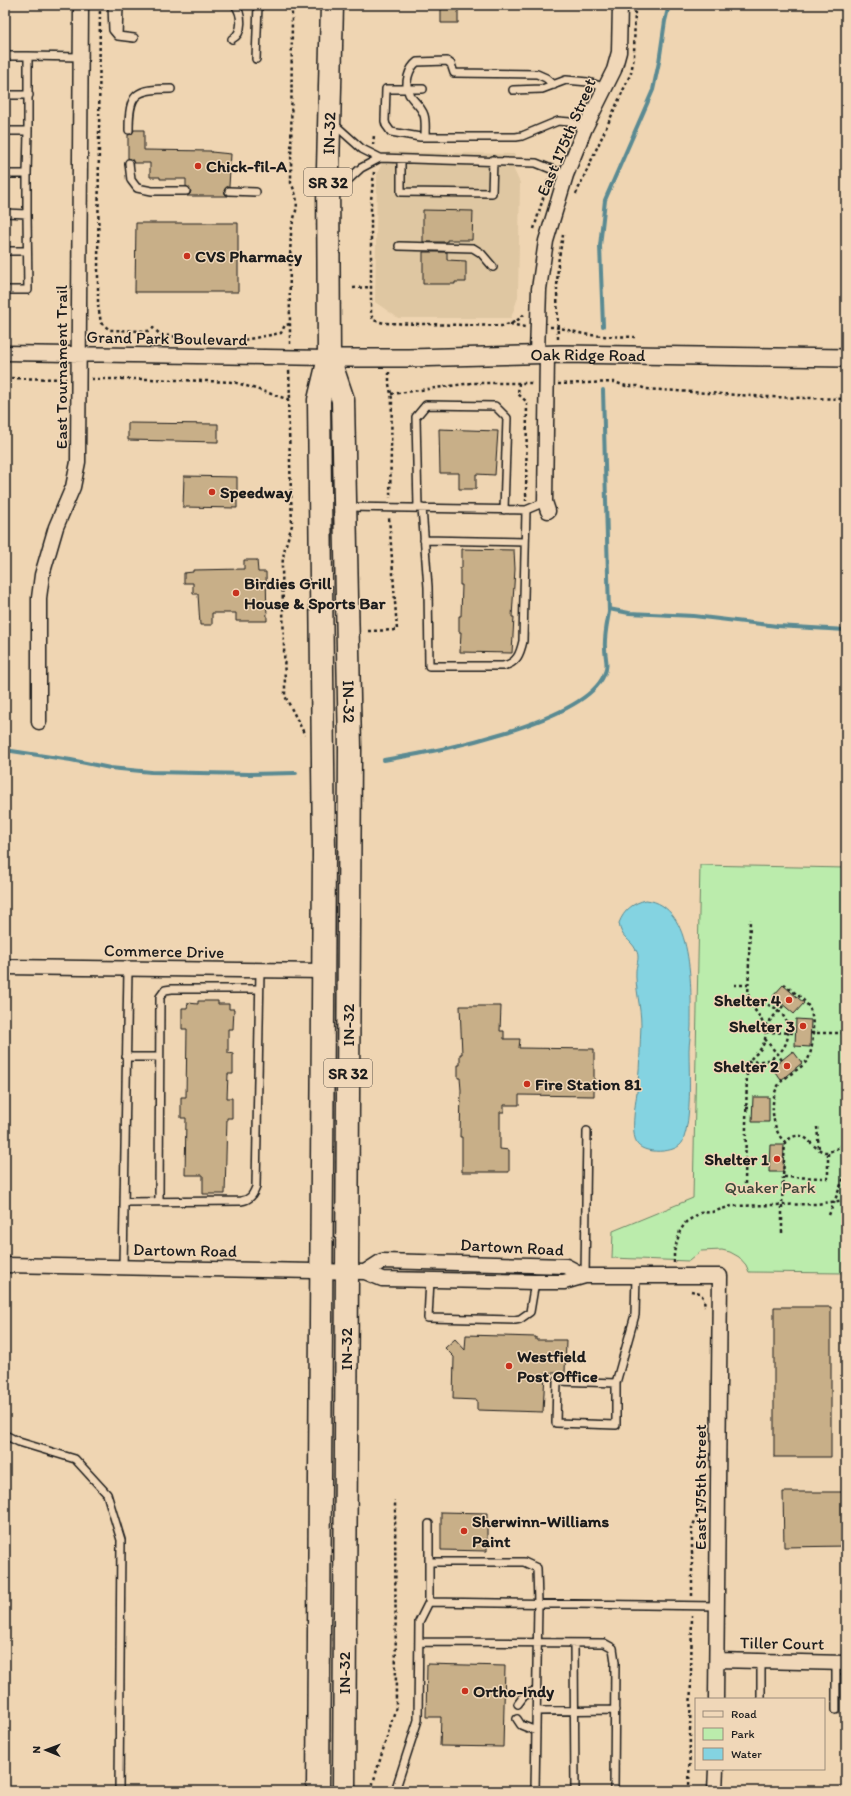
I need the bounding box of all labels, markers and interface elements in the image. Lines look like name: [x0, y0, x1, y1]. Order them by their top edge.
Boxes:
street label: East 175th Street: [532, 75, 600, 199]
street label: IN-32: [318, 112, 339, 155]
place label: Chick-fil-A: [206, 156, 287, 176]
marker: Chick-fil-A: [193, 161, 203, 171]
road number: SR 32: [304, 168, 352, 196]
place label: CVS Pharmacy: [195, 246, 303, 267]
marker: CVS Pharmacy: [182, 251, 192, 261]
street label: East Tournament Trail: [51, 285, 71, 449]
street label: Grand Park Boulevard: [86, 327, 249, 349]
street label: Oak Ridge Road: [530, 344, 646, 365]
place label: Speedway: [220, 482, 293, 503]
marker: Speedway: [207, 487, 217, 497]
place label: Birdies Grill House & Sports Bar: [244, 573, 386, 614]
marker: Birdies Grill House & Sports Bar: [231, 588, 241, 598]
street label: IN-32: [339, 680, 359, 723]
street label: Commerce Drive: [104, 940, 224, 962]
place label: Shelter 4: [714, 990, 782, 1010]
marker: Shelter 4: [784, 995, 794, 1005]
street label: IN-32: [338, 1004, 358, 1046]
place label: Shelter 3: [729, 1016, 795, 1036]
marker: Shelter 3: [798, 1021, 808, 1031]
place label: Shelter 2: [713, 1056, 779, 1076]
road number: SR 32: [324, 1059, 372, 1087]
marker: Shelter 2: [782, 1061, 792, 1071]
place label: Fire Station 81: [535, 1074, 642, 1094]
marker: Fire Station 81: [522, 1079, 532, 1089]
place label: Shelter 1: [704, 1149, 769, 1169]
marker: Shelter 1: [772, 1154, 782, 1164]
park label: Quaker Park: [725, 1177, 816, 1197]
street label: Dartown Road: [460, 1234, 564, 1260]
street label: Dartown Road: [133, 1239, 237, 1261]
street label: IN-32: [336, 1328, 356, 1370]
place label: Westfield Post Office: [517, 1346, 598, 1386]
marker: Westfield Post Office: [504, 1361, 514, 1371]
street label: East 175th Street: [690, 1424, 710, 1550]
place label: Sherwinn-Williams Paint: [472, 1511, 610, 1551]
marker: Sherwinn-Williams Paint: [459, 1526, 469, 1536]
street label: Tiller Court: [740, 1632, 825, 1654]
street label: IN-32: [334, 1652, 354, 1694]
place label: Ortho-Indy: [473, 1681, 555, 1702]
marker: Ortho-Indy: [460, 1686, 470, 1696]
legend: [695, 1698, 825, 1770]
text: Road: [731, 1707, 757, 1721]
text: Park: [731, 1727, 755, 1741]
north arrow: [26, 1730, 66, 1770]
text: N: [30, 1746, 43, 1754]
text: Water: [731, 1747, 762, 1761]

